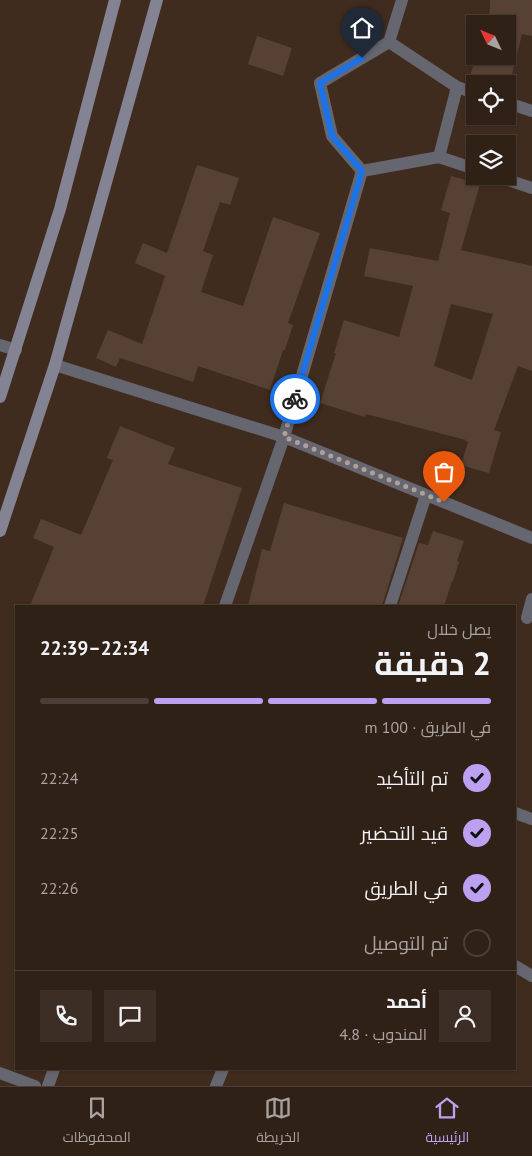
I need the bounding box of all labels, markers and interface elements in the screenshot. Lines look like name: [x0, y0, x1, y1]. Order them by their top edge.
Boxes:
pin: [341, 7, 383, 58]
icon: home: [348, 14, 376, 42]
north arrow: [466, 15, 516, 65]
map controls: [466, 15, 516, 185]
button: locate: [466, 75, 516, 125]
button: layers: [466, 135, 516, 185]
courier: [270, 374, 320, 424]
icon: bike: [281, 385, 309, 413]
pin: [423, 451, 465, 502]
icon: bag: [430, 458, 458, 486]
text: يصل خلال: [427, 619, 491, 639]
text: 22:34–22:39: [40, 636, 149, 660]
text: 2 دقيقة: [374, 642, 491, 684]
text: في الطريق · 100 m: [364, 717, 491, 737]
icon: check: [463, 764, 491, 792]
text: تم التأكيد: [376, 766, 448, 790]
text: 22:24: [40, 768, 78, 788]
icon: check: [463, 819, 491, 847]
text: قيد التحضير: [361, 821, 448, 845]
text: 22:25: [40, 823, 78, 843]
icon: check: [463, 874, 491, 902]
text: في الطريق: [365, 876, 448, 900]
text: 22:26: [40, 878, 78, 898]
text: تم التوصيل: [364, 931, 448, 955]
text: أحمد: [386, 989, 427, 1013]
button: phone: [40, 990, 92, 1042]
button: chat: [104, 990, 156, 1042]
button: person: [439, 990, 491, 1042]
text: المندوب · 4.8: [339, 1024, 427, 1044]
tab: المحفوظات: [63, 1094, 131, 1150]
tab: الخريطة: [256, 1094, 300, 1150]
tab: الرئيسية: [425, 1094, 469, 1150]

